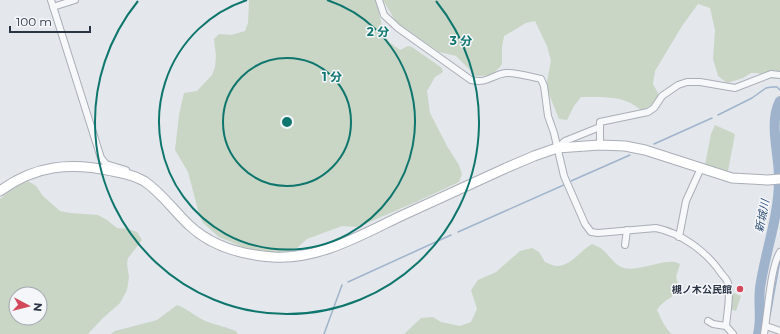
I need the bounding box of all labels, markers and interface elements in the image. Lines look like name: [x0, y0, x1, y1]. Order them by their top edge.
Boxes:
scale bar: [10, 8, 90, 34]
text: 100 m: [16, 14, 52, 29]
text: 2 分: [367, 24, 389, 39]
text: 3 分: [449, 33, 472, 48]
text: 1 分: [322, 69, 342, 84]
centre of rings: [280, 115, 294, 129]
water label: 新城川: [752, 197, 772, 234]
place label: 槻ノ木公民館: [671, 283, 732, 296]
marker: 槻ノ木公民館: [735, 284, 745, 294]
north arrow: [8, 286, 48, 326]
text: N: [30, 302, 45, 312]

